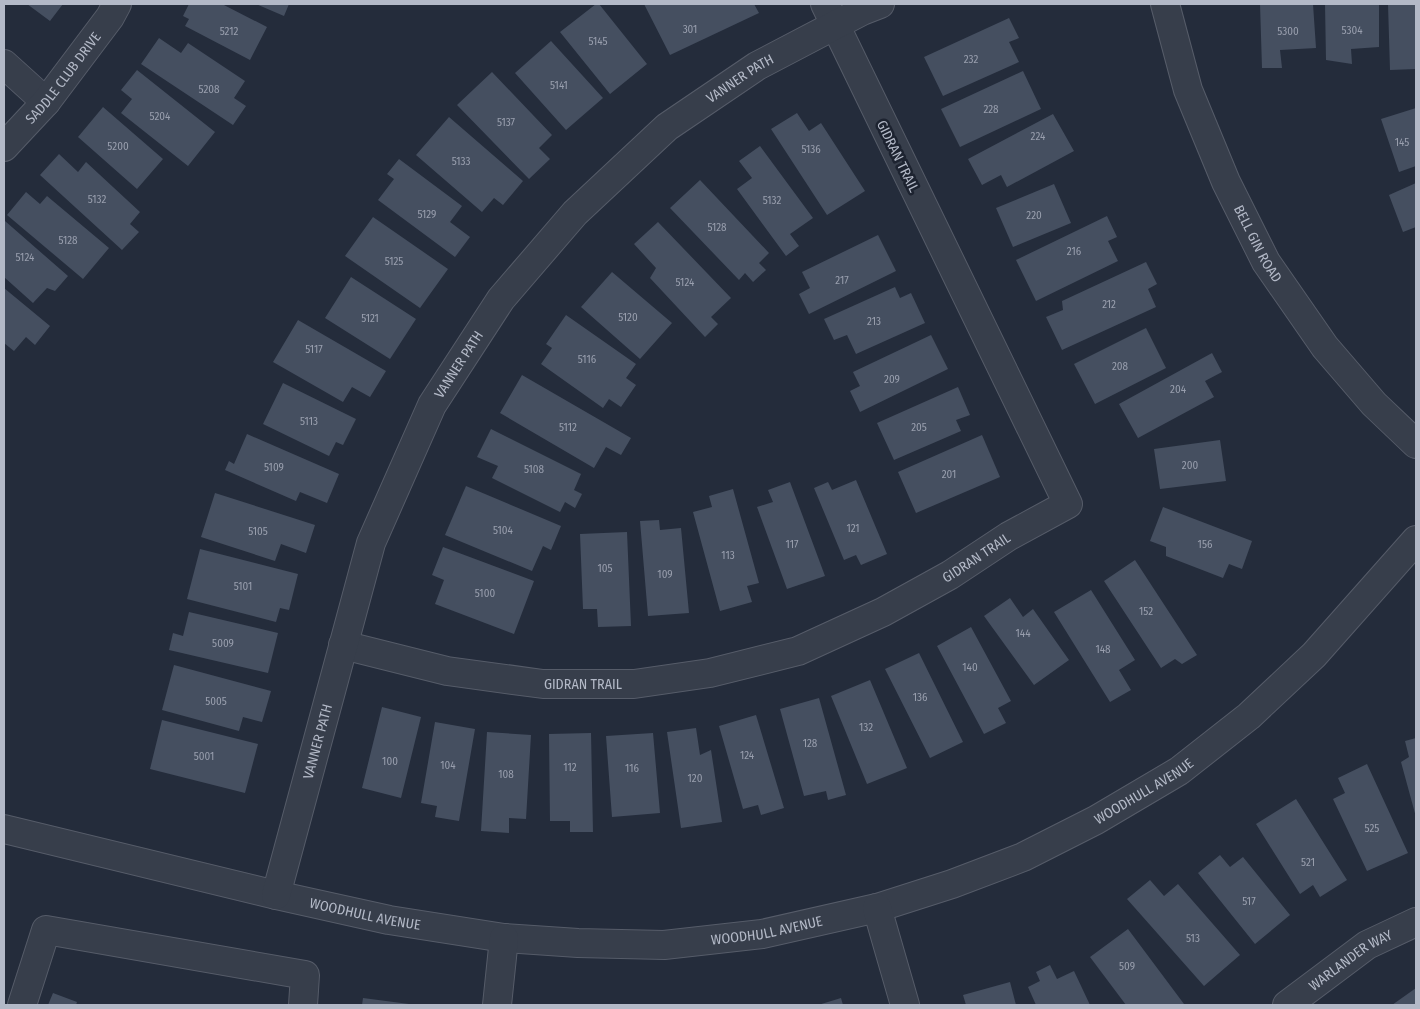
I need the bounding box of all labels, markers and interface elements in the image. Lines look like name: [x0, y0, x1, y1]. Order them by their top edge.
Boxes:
house number: 301: [683, 23, 697, 36]
house number: 5304: [1342, 24, 1363, 37]
house number: 5212: [220, 25, 238, 38]
house number: 5300: [1277, 25, 1299, 38]
street label: SADDLE CLUB DRIVE: [22, 29, 105, 128]
house number: 5145: [588, 35, 608, 48]
street label: VANNER PATH: [703, 51, 777, 107]
house number: 232: [964, 53, 978, 66]
house number: 5141: [550, 79, 568, 92]
house number: 5208: [198, 83, 220, 96]
house number: 228: [983, 103, 999, 116]
house number: 5204: [150, 110, 171, 123]
house number: 5137: [497, 116, 516, 129]
street label: GIDRAN TRAIL: [873, 117, 922, 195]
house number: 224: [1031, 130, 1046, 143]
house number: 145: [1395, 136, 1409, 149]
house number: 5200: [107, 140, 129, 153]
house number: 5136: [801, 143, 821, 156]
house number: 5133: [452, 155, 470, 168]
house number: 5132: [88, 193, 106, 206]
house number: 5132: [763, 194, 781, 207]
street label: BELL GIN ROAD: [1230, 202, 1285, 286]
house number: 5129: [418, 208, 436, 221]
house number: 220: [1026, 209, 1042, 222]
house number: 5128: [707, 221, 727, 234]
house number: 5128: [58, 234, 78, 247]
house number: 216: [1067, 245, 1082, 258]
house number: 5124: [16, 251, 35, 264]
house number: 5125: [385, 255, 403, 268]
house number: 217: [835, 274, 849, 287]
house number: 5124: [676, 276, 695, 289]
house number: 212: [1102, 298, 1116, 311]
house number: 5120: [618, 311, 638, 324]
house number: 5121: [361, 312, 379, 325]
house number: 213: [867, 315, 881, 328]
street label: VANNER PATH: [431, 328, 487, 401]
house number: 5117: [305, 343, 323, 356]
house number: 5116: [578, 353, 597, 366]
house number: 208: [1112, 360, 1129, 373]
house number: 209: [884, 373, 900, 386]
house number: 204: [1170, 383, 1187, 396]
house number: 5113: [300, 415, 318, 428]
house number: 5112: [559, 421, 577, 434]
house number: 205: [911, 421, 927, 434]
house number: 200: [1182, 459, 1198, 472]
house number: 5109: [264, 461, 284, 474]
house number: 5108: [524, 463, 545, 476]
house number: 201: [942, 468, 956, 481]
house number: 121: [846, 522, 860, 535]
house number: 5104: [493, 524, 514, 537]
house number: 5105: [248, 525, 268, 538]
street label: GIDRAN TRAIL: [939, 530, 1014, 587]
house number: 117: [786, 538, 799, 551]
house number: 156: [1198, 538, 1213, 551]
house number: 113: [721, 549, 735, 562]
house number: 105: [597, 562, 613, 575]
house number: 109: [657, 568, 673, 581]
house number: 5101: [234, 580, 252, 593]
house number: 5100: [475, 587, 495, 600]
house number: 152: [1139, 605, 1153, 618]
house number: 144: [1016, 627, 1031, 640]
house number: 5009: [212, 637, 234, 650]
house number: 148: [1095, 643, 1111, 656]
house number: 140: [962, 661, 978, 674]
street label: GIDRAN TRAIL: [544, 676, 622, 693]
house number: 136: [913, 691, 928, 704]
house number: 5005: [205, 695, 227, 708]
street label: VANNER PATH: [300, 702, 336, 781]
house number: 132: [859, 721, 873, 734]
house number: 128: [803, 737, 818, 750]
house number: 124: [740, 749, 755, 762]
house number: 5001: [194, 750, 214, 763]
house number: 100: [382, 755, 398, 768]
street label: WOODHULL AVENUE: [1091, 755, 1197, 828]
house number: 104: [440, 759, 456, 772]
house number: 112: [563, 761, 577, 774]
house number: 116: [625, 762, 639, 775]
house number: 108: [498, 768, 514, 781]
house number: 120: [688, 772, 703, 785]
house number: 525: [1365, 822, 1379, 835]
house number: 521: [1301, 856, 1315, 869]
street label: WOODHULL AVENUE: [308, 895, 422, 934]
house number: 517: [1242, 895, 1256, 908]
street label: WOODHULL AVENUE: [710, 913, 824, 949]
street label: WARLANDER WAY: [1306, 926, 1395, 995]
house number: 513: [1186, 932, 1200, 945]
house number: 509: [1119, 960, 1135, 973]

